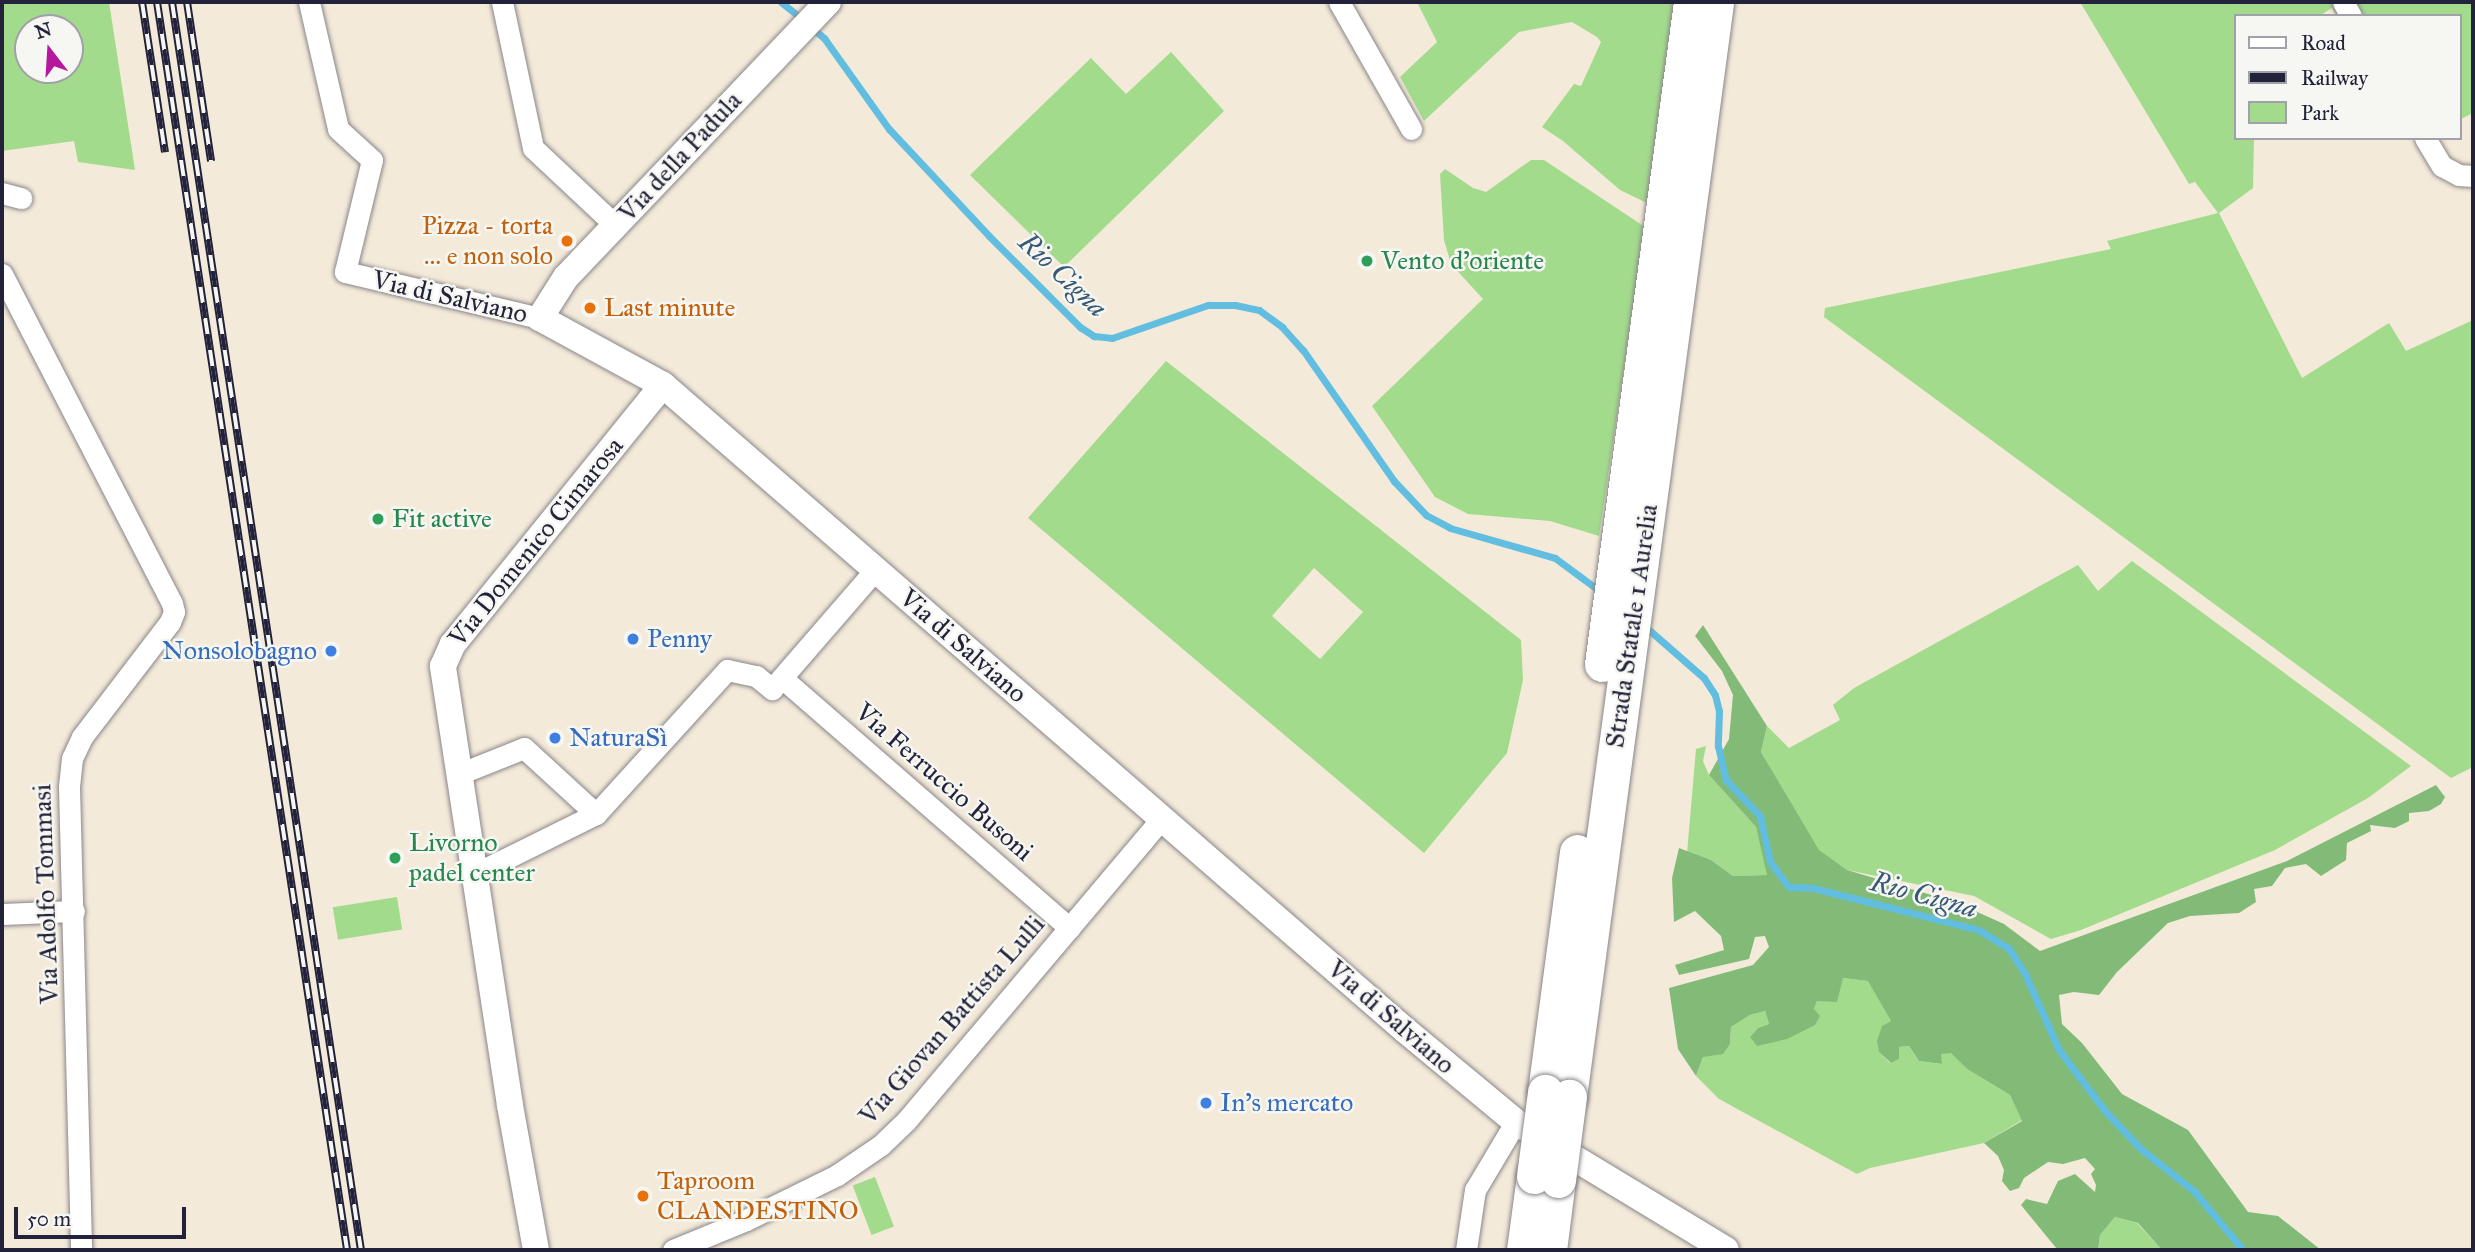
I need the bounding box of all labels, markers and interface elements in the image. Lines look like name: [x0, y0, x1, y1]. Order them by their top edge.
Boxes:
north arrow: [14, 14, 84, 84]
legend: [2234, 14, 2461, 140]
text: N: [32, 17, 54, 44]
text: Road: [2301, 30, 2346, 56]
text: Railway: [2301, 65, 2368, 91]
street label: Via della Padula: [612, 85, 748, 229]
text: Park: [2301, 100, 2339, 126]
place label: Pizza - torta … e non solo: [422, 210, 553, 272]
water label: Rio Cigna: [1012, 226, 1114, 324]
marker: Pizza - torta … e non solo: [559, 233, 575, 249]
place label: Vento d’oriente: [1381, 245, 1544, 277]
marker: Vento d’oriente: [1359, 253, 1375, 269]
street label: Via di Salviano: [369, 264, 531, 330]
place label: Last minute: [604, 292, 735, 324]
marker: Last minute: [582, 300, 598, 316]
street label: Via Domenico Cimarosa: [442, 431, 630, 653]
street label: Strada Statale 1 Aurelia: [1599, 502, 1665, 750]
place label: Fit active: [392, 503, 492, 535]
marker: Fit active: [370, 511, 386, 527]
street label: Via di Salviano: [893, 582, 1033, 710]
place label: Penny: [647, 623, 712, 655]
marker: Penny: [625, 631, 641, 647]
place label: Nonsolobagno: [162, 635, 317, 667]
marker: Nonsolobagno: [323, 643, 339, 659]
street label: Via Ferruccio Busoni: [849, 696, 1039, 868]
place label: NaturaSì: [569, 722, 667, 754]
marker: NaturaSì: [547, 730, 563, 746]
street label: Via Adolfo Tommasi: [27, 783, 65, 1005]
place label: Livorno padel center: [409, 827, 535, 888]
marker: Livorno padel center: [387, 850, 403, 866]
water label: Rio Cigna: [1867, 865, 1981, 925]
street label: Via Giovan Battista Lulli: [853, 909, 1051, 1131]
street label: Via di Salviano: [1321, 953, 1461, 1081]
place label: In's mercato: [1220, 1087, 1353, 1119]
marker: In's mercato: [1198, 1095, 1214, 1111]
place label: Taproom CLANDESTINO: [657, 1165, 859, 1226]
marker: Taproom CLANDESTINO: [635, 1188, 651, 1204]
scale bar: [18, 1192, 189, 1236]
text: 50 m: [27, 1206, 71, 1232]

